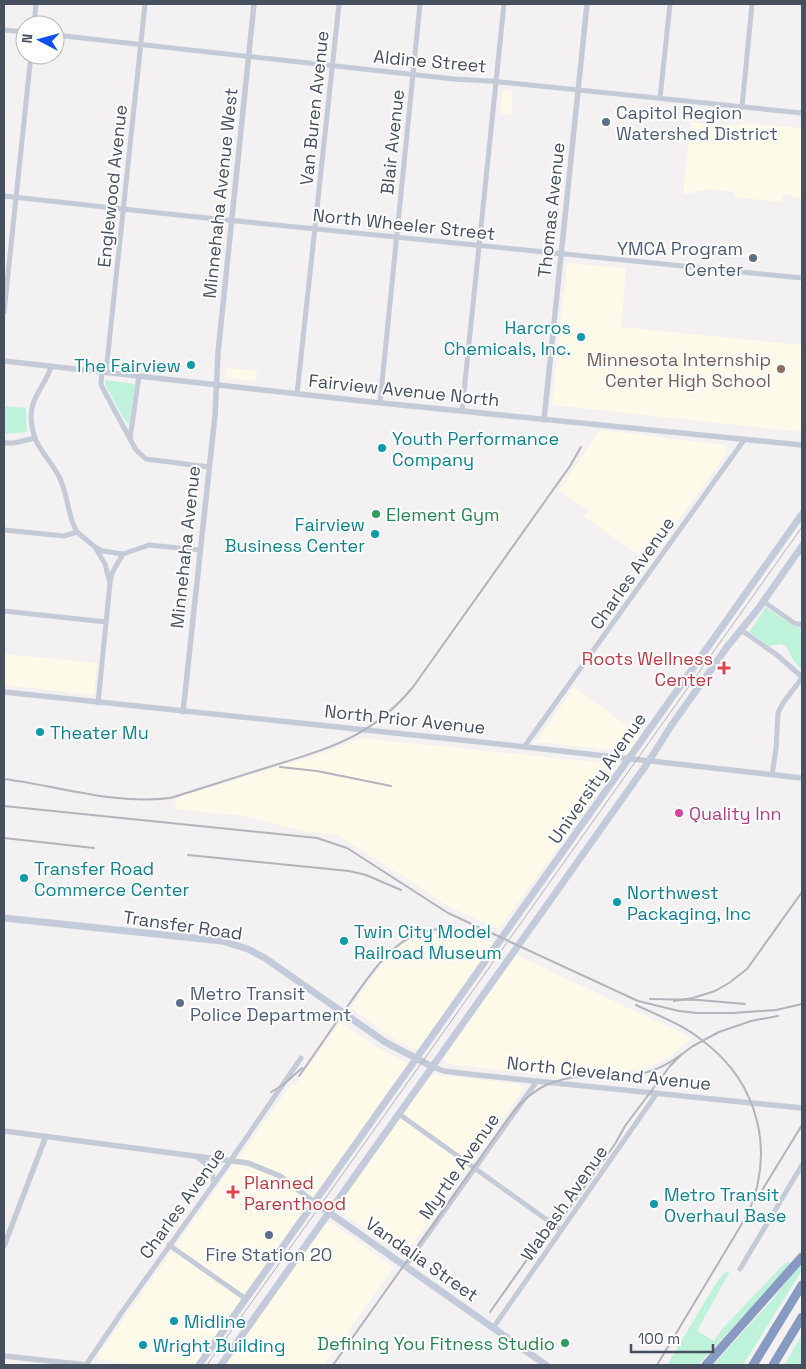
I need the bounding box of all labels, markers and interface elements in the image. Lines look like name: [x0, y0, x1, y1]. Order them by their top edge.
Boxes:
north arrow: [15, 15, 65, 65]
street label: Van Buren Avenue: [294, 29, 334, 187]
text: N: [18, 33, 37, 44]
street label: Aldine Street: [373, 45, 487, 77]
street label: Minnehaha Avenue West: [198, 87, 242, 299]
street label: Blair Avenue: [375, 88, 409, 196]
place label: Capitol Region Watershed District: [616, 101, 778, 145]
street label: Englewood Avenue: [92, 103, 132, 269]
marker: Capitol Region Watershed District: [600, 116, 612, 128]
street label: Thomas Avenue: [532, 141, 570, 279]
street label: North Wheeler Street: [312, 203, 496, 245]
place label: YMCA Program Center: [617, 237, 743, 281]
marker: YMCA Program Center: [747, 252, 759, 264]
place label: Harcros Chemicals, Inc.: [444, 316, 571, 360]
marker: Harcros Chemicals, Inc.: [575, 331, 587, 343]
place label: Minnesota Internship Center High School: [587, 348, 771, 392]
place label: The Fairview: [74, 354, 181, 377]
marker: The Fairview: [185, 359, 197, 371]
marker: Minnesota Internship Center High School: [775, 363, 787, 375]
street label: Fairview Avenue North: [307, 369, 501, 411]
place label: Youth Performance Company: [392, 427, 559, 471]
marker: Youth Performance Company: [376, 442, 388, 454]
street label: Minnehaha Avenue: [165, 465, 205, 629]
place label: Element Gym: [386, 503, 499, 526]
marker: Element Gym: [370, 508, 382, 520]
street label: Charles Avenue: [585, 512, 679, 634]
place label: Fairview Business Center: [225, 513, 365, 557]
marker: Fairview Business Center: [369, 528, 381, 540]
place label: Roots Wellness Center: [582, 647, 713, 691]
marker: Roots Wellness Center: [717, 661, 731, 675]
street label: North Prior Avenue: [323, 699, 487, 739]
street label: University Avenue: [543, 708, 651, 848]
place label: Theater Mu: [50, 721, 149, 744]
marker: Theater Mu: [34, 726, 46, 738]
place label: Quality Inn: [689, 802, 782, 825]
marker: Quality Inn: [673, 807, 685, 819]
place label: Transfer Road Commerce Center: [34, 857, 189, 901]
marker: Transfer Road Commerce Center: [18, 872, 30, 884]
place label: Northwest Packaging, Inc: [627, 881, 751, 925]
marker: Northwest Packaging, Inc: [611, 896, 623, 908]
street label: Transfer Road: [122, 905, 244, 945]
place label: Twin City Model Railroad Museum: [354, 920, 502, 964]
marker: Twin City Model Railroad Museum: [338, 935, 350, 947]
place label: Metro Transit Police Department: [190, 982, 351, 1026]
marker: Metro Transit Police Department: [174, 997, 186, 1009]
street label: North Cleveland Avenue: [506, 1051, 712, 1095]
street label: Myrtle Avenue: [414, 1108, 504, 1224]
street label: Wabash Avenue: [516, 1141, 612, 1265]
street label: Charles Avenue: [134, 1143, 230, 1263]
place label: Planned Parenthood: [244, 1171, 346, 1215]
place label: Metro Transit Overhaul Base: [664, 1183, 786, 1227]
marker: Planned Parenthood: [226, 1185, 240, 1199]
marker: Metro Transit Overhaul Base: [648, 1198, 660, 1210]
street label: Vandalia Street: [361, 1212, 483, 1306]
marker: Fire Station 20: [263, 1229, 275, 1241]
place label: Fire Station 20: [206, 1243, 332, 1266]
place label: Midline: [184, 1310, 246, 1333]
marker: Midline: [168, 1315, 180, 1327]
scale bar: [631, 1322, 714, 1354]
text: 100 m: [638, 1329, 680, 1348]
place label: Defining You Fitness Studio: [317, 1332, 555, 1355]
place label: Wright Building: [153, 1334, 285, 1357]
marker: Defining You Fitness Studio: [559, 1337, 571, 1349]
marker: Wright Building: [137, 1339, 149, 1351]

